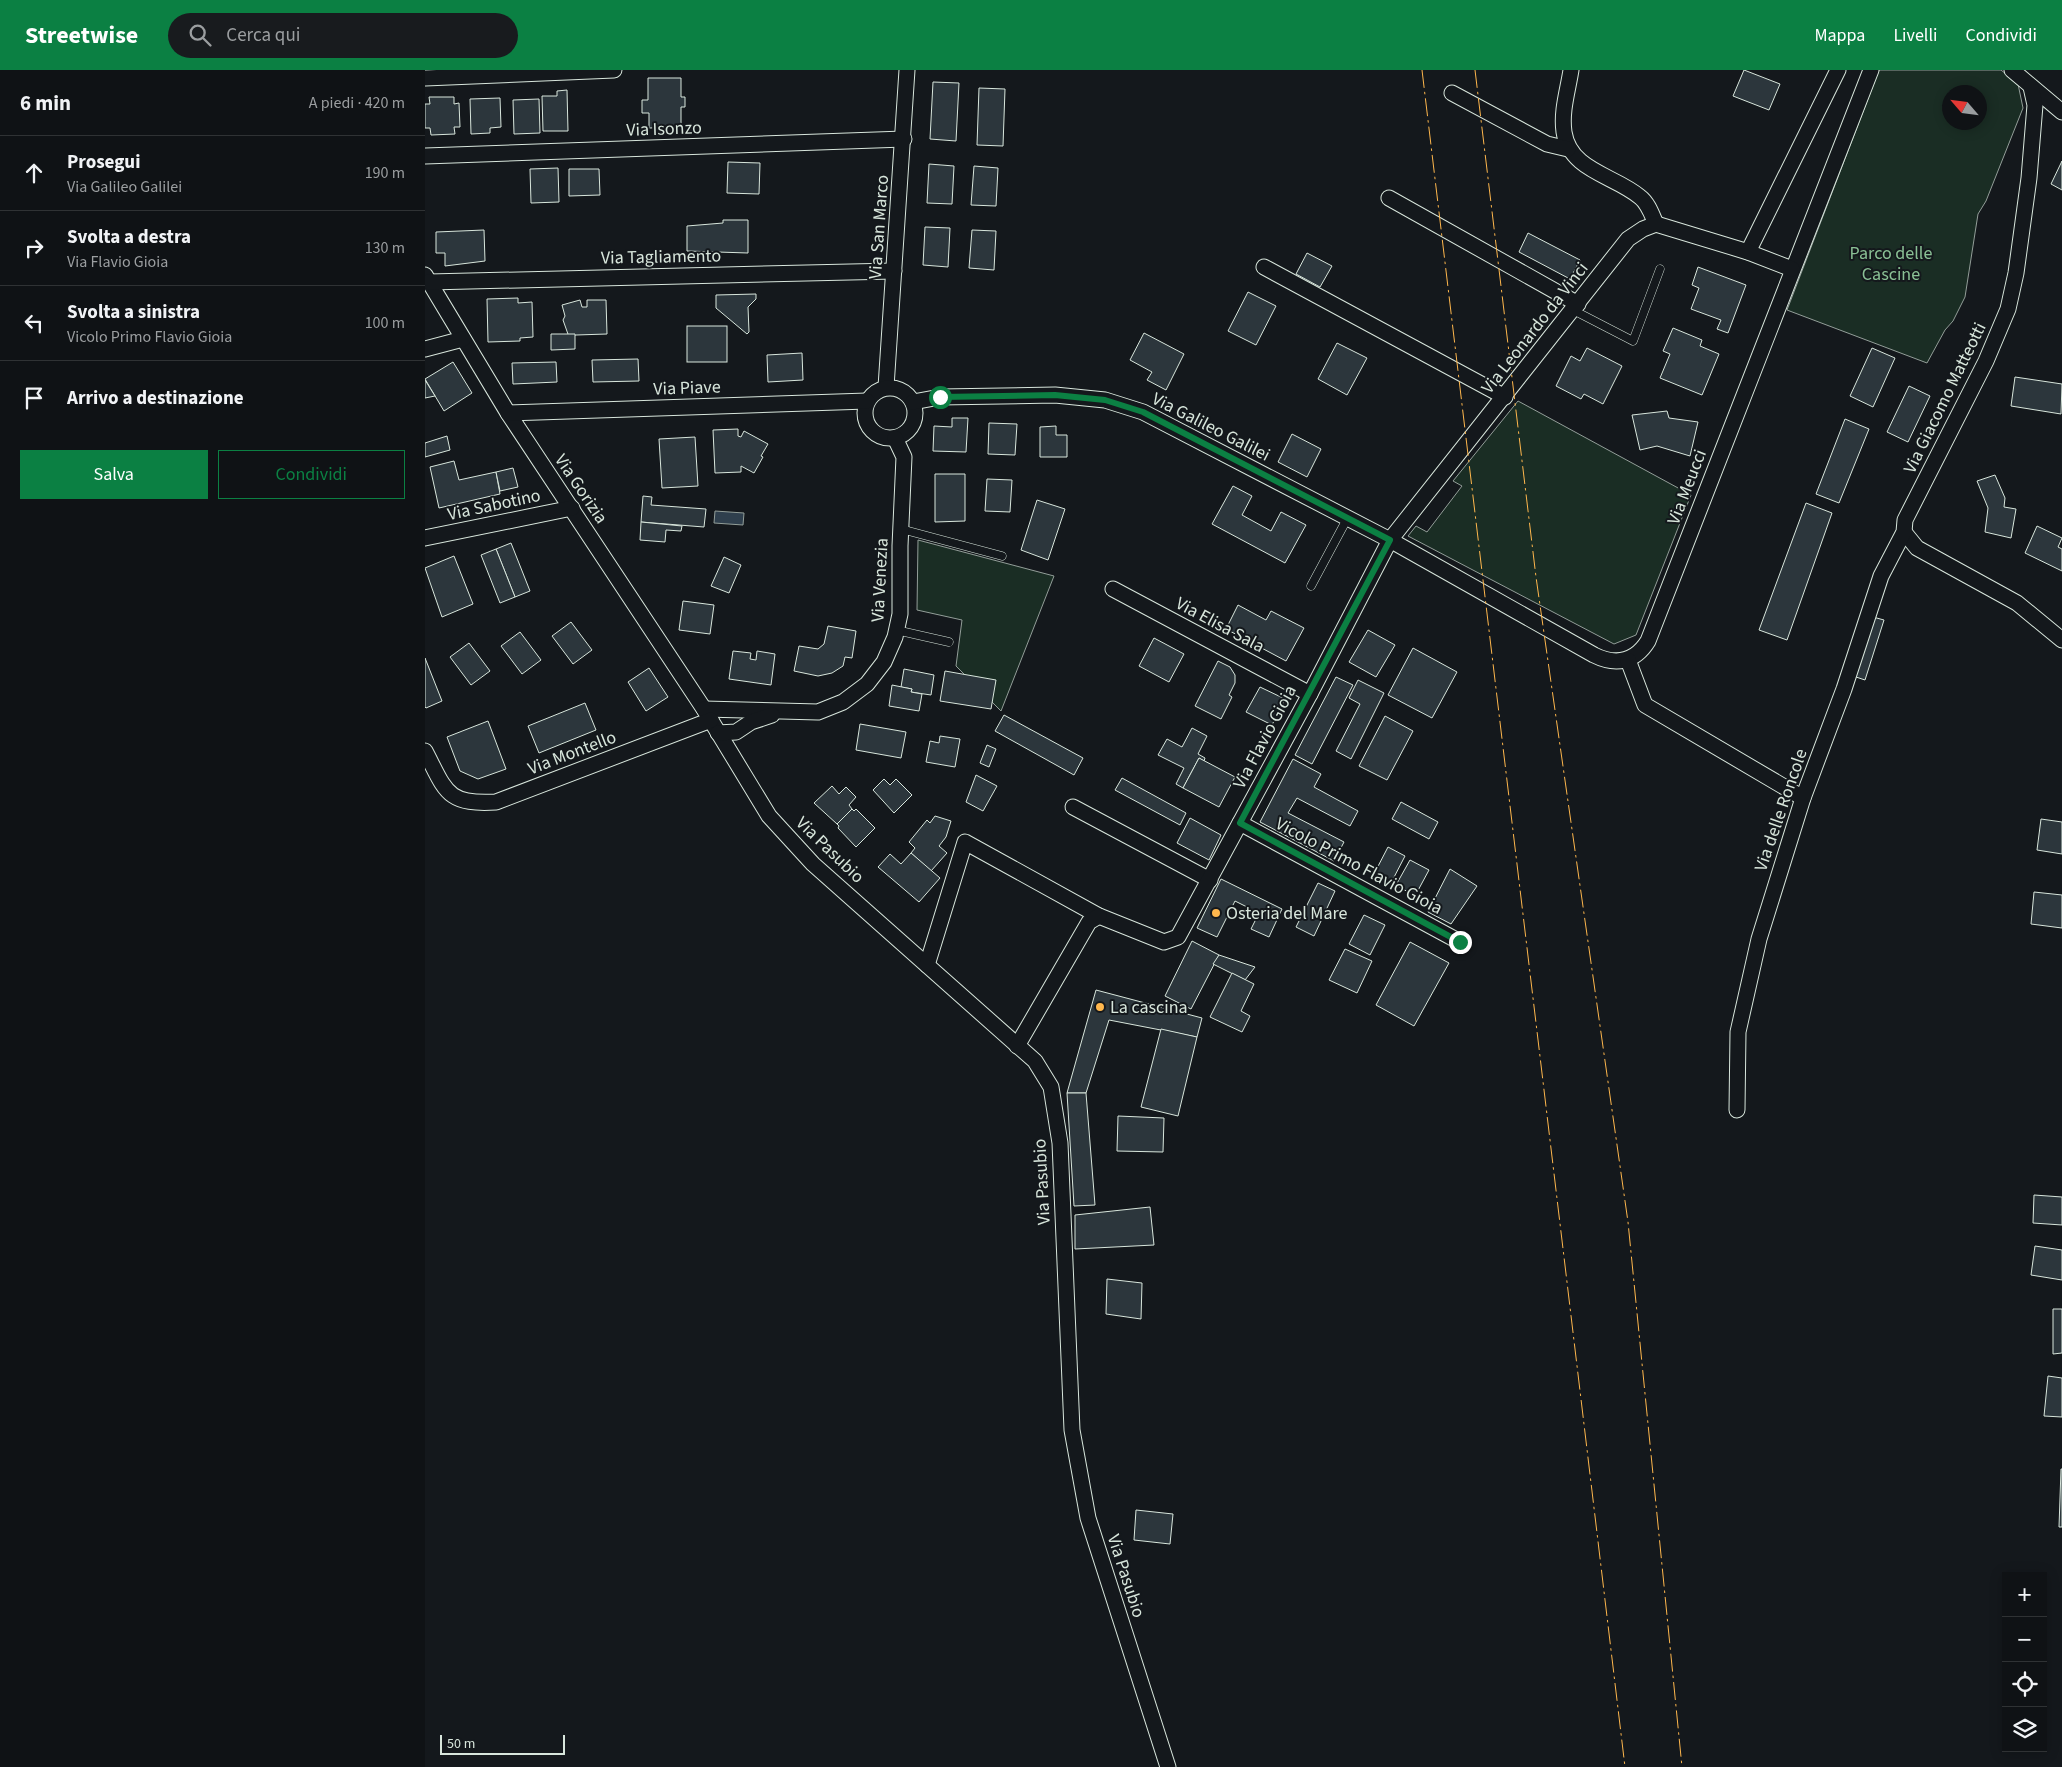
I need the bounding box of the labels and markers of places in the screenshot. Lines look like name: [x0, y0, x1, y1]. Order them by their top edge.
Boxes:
place label: Osteria del Mare: [1226, 901, 1348, 926]
marker: Osteria del Mare: [1210, 907, 1222, 919]
place label: La cascina: [1110, 995, 1188, 1020]
marker: La cascina: [1094, 1001, 1106, 1013]

